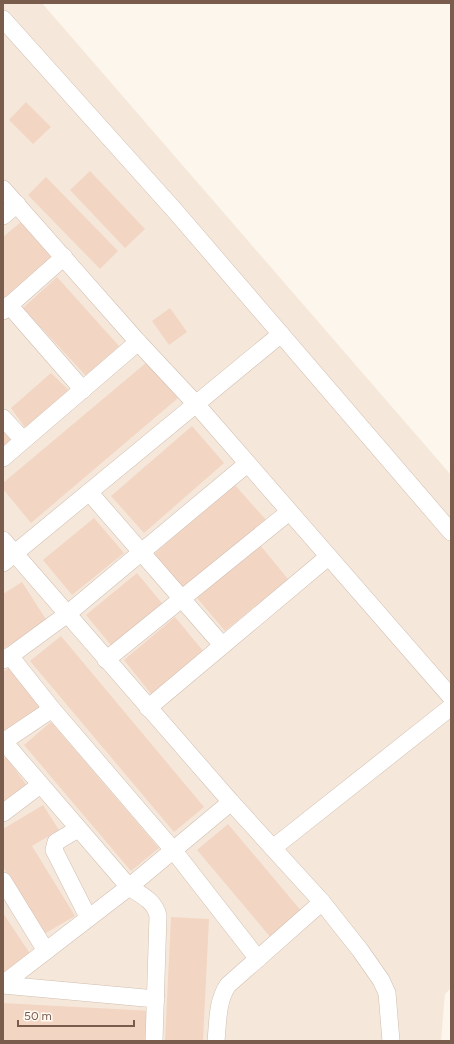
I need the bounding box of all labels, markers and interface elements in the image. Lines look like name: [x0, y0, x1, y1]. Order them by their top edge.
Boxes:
scale bar: [18, 1002, 134, 1028]
text: 50 m: [24, 1009, 52, 1023]

